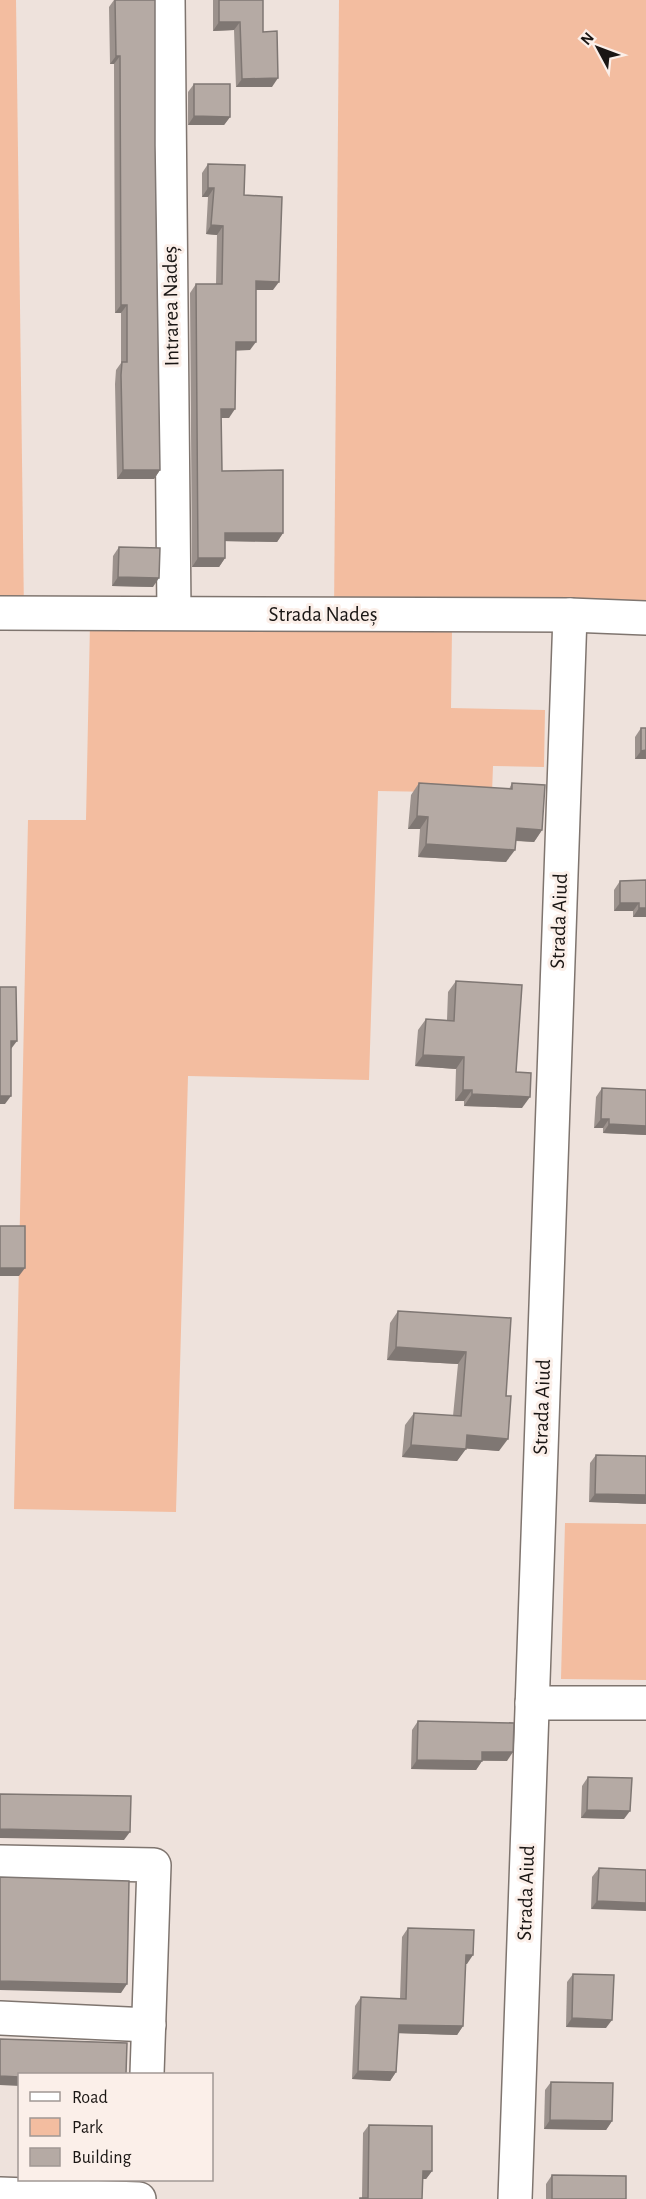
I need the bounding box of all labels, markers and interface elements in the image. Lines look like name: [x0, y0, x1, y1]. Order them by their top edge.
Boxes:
north arrow: [568, 18, 628, 78]
text: N: [578, 29, 597, 48]
street label: Intrarea Nadeș: [159, 246, 185, 366]
street label: Strada Nadeș: [269, 604, 377, 627]
street label: Strada Aiud: [547, 873, 571, 969]
street label: Strada Aiud: [530, 1359, 554, 1455]
street label: Strada Aiud: [514, 1845, 538, 1941]
legend: [18, 2073, 213, 2181]
text: Road: [72, 2089, 108, 2107]
text: Park: [72, 2119, 104, 2137]
text: Building: [72, 2149, 132, 2167]

